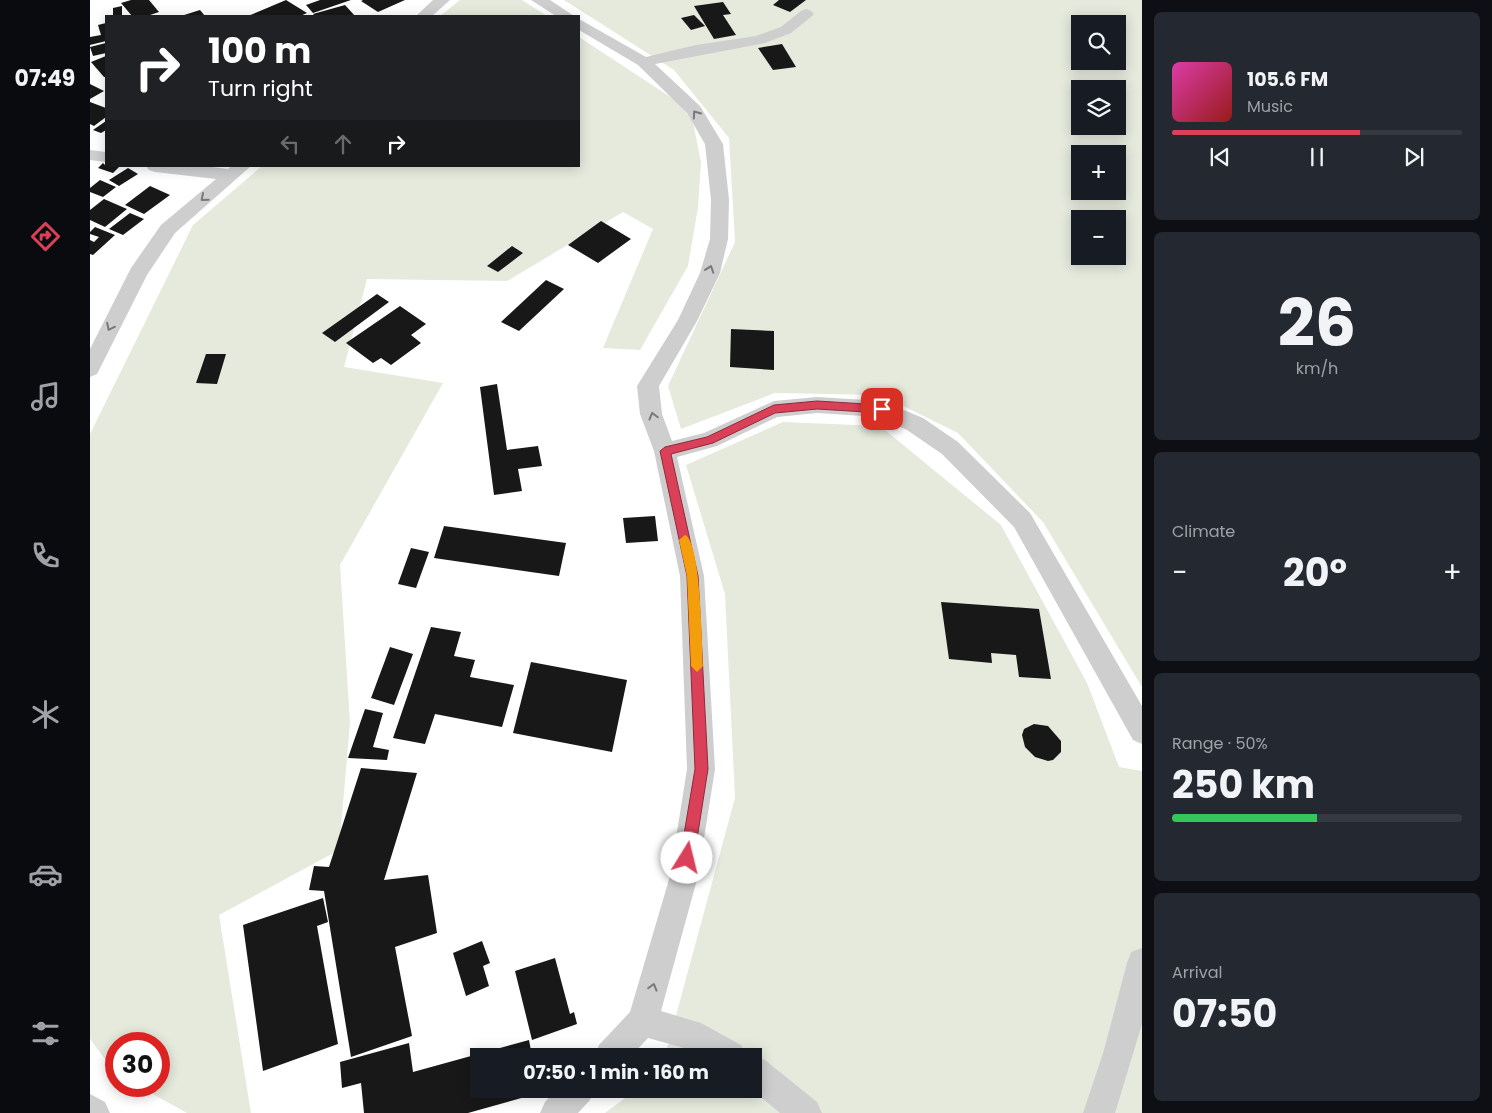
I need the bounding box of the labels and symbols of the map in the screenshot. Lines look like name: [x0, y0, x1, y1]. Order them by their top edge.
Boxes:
one-way arrow: [693, 110, 702, 120]
one-way arrow: [201, 192, 210, 201]
one-way arrow: [704, 266, 714, 274]
one-way arrow: [106, 322, 116, 331]
pin: [861, 388, 903, 430]
one-way arrow: [648, 412, 658, 420]
position arrow: [660, 831, 712, 883]
one-way arrow: [647, 984, 657, 992]
speed limit sign: 30: [105, 1032, 170, 1097]

